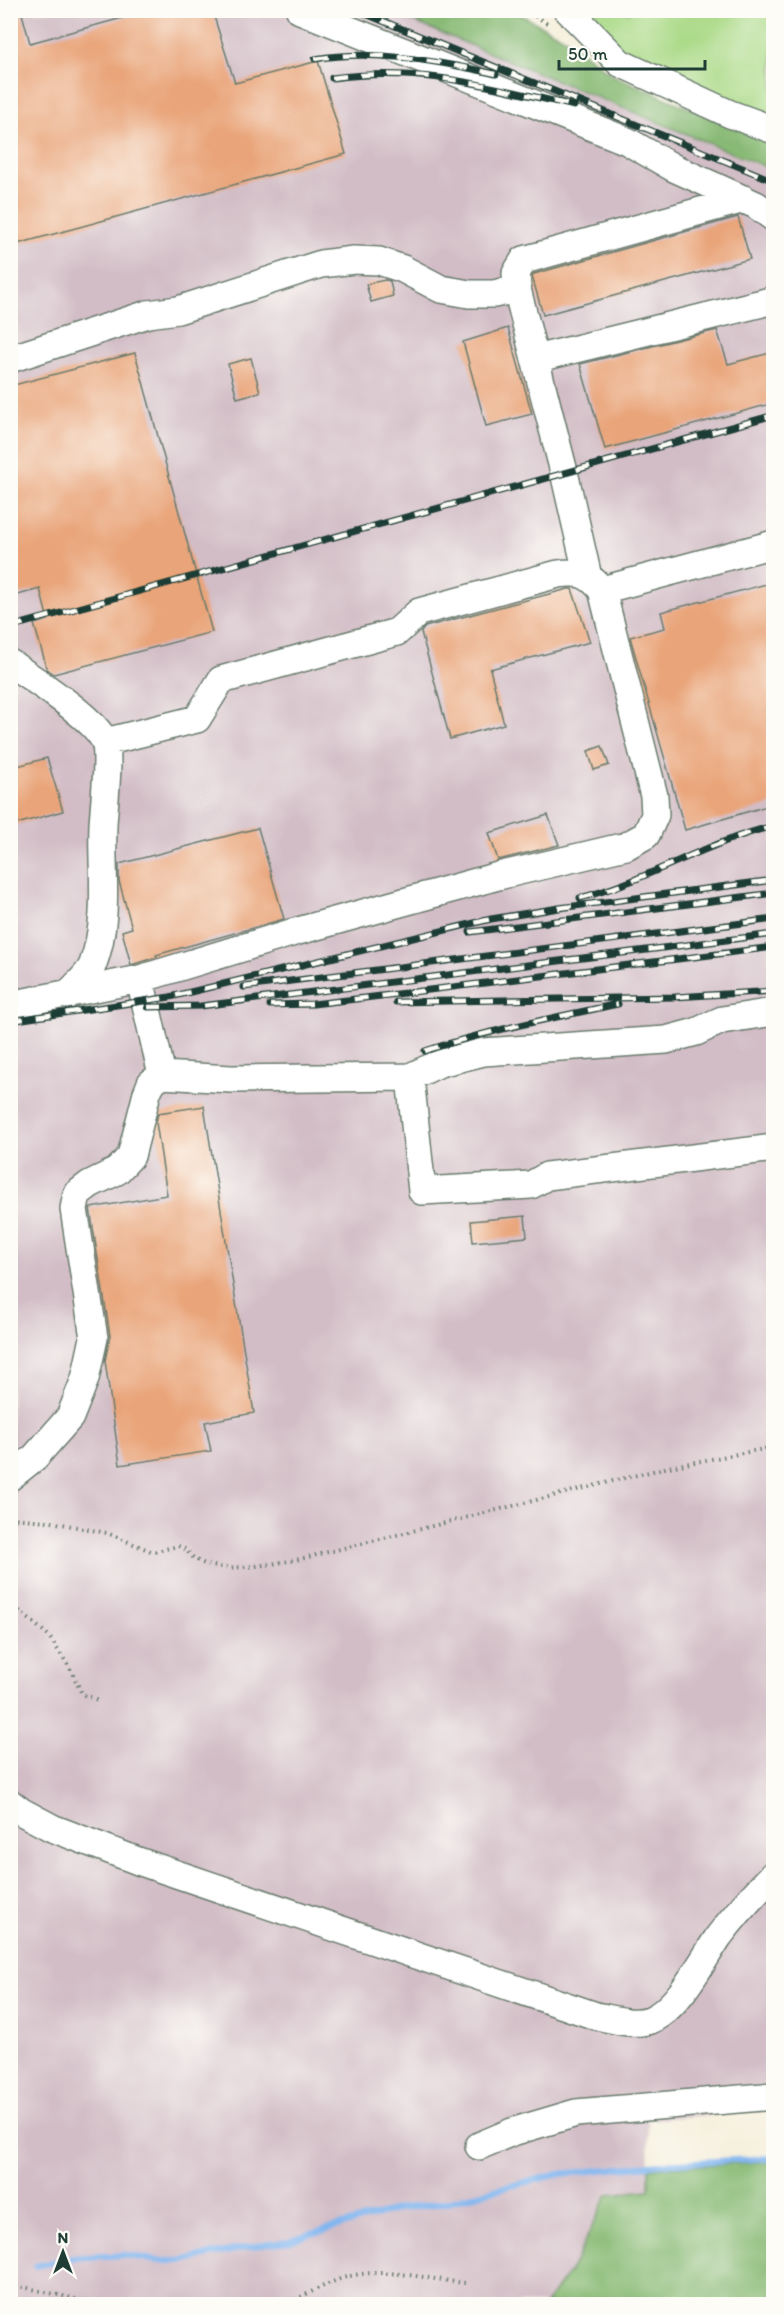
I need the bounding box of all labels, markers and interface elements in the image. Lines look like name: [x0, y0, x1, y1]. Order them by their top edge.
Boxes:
scale bar: [559, 33, 704, 71]
text: 50 m: [568, 43, 608, 65]
north arrow: [33, 2222, 93, 2282]
text: N: [58, 2228, 68, 2247]

